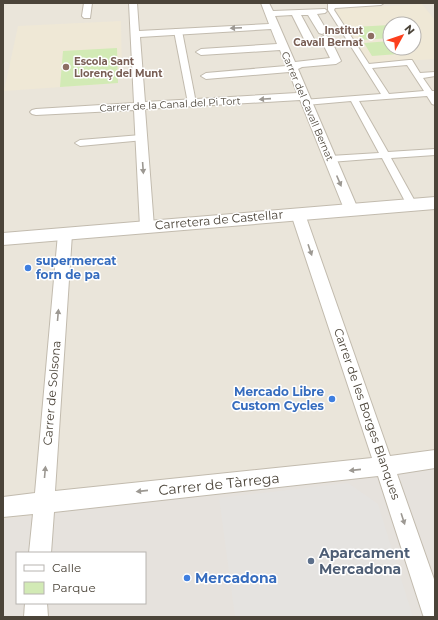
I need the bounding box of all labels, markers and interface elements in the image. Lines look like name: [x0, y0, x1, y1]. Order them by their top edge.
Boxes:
north arrow: [382, 16, 422, 56]
text: N: [401, 22, 418, 37]
place label: Institut Cavall Bernat: [293, 24, 364, 49]
one-way arrow: [229, 25, 242, 31]
marker: Institut Cavall Bernat: [366, 31, 376, 41]
street label: Carrer del Cavall Bernat: [279, 49, 337, 163]
place label: Escola Sant Llorenç del Munt: [74, 55, 163, 80]
marker: Escola Sant Llorenç del Munt: [61, 62, 71, 72]
street label: Carrer de la Canal del Pi Tort: [99, 94, 241, 115]
one-way arrow: [259, 95, 271, 102]
one-way arrow: [139, 162, 146, 174]
one-way arrow: [337, 176, 343, 188]
street label: Carretera de Castellar: [154, 206, 284, 233]
one-way arrow: [308, 245, 314, 257]
place label: supermercat forn de pa: [36, 253, 117, 282]
marker: supermercat forn de pa: [23, 263, 33, 273]
one-way arrow: [55, 309, 62, 321]
street label: Carrer de les Borges Blanques: [331, 326, 404, 502]
street label: Carrer de Solsona: [39, 340, 64, 446]
place label: Mercado Libre Custom Cycles: [232, 384, 325, 413]
marker: Mercado Libre Custom Cycles: [327, 394, 337, 404]
one-way arrow: [42, 466, 49, 478]
one-way arrow: [349, 466, 361, 473]
street label: Carrer de Tàrrega: [158, 469, 280, 499]
one-way arrow: [136, 488, 148, 495]
one-way arrow: [400, 513, 406, 525]
place label: Aparcament Mercadona: [318, 544, 410, 578]
legend: [16, 552, 146, 604]
marker: Aparcament Mercadona: [306, 556, 316, 566]
text: Calle: [52, 560, 81, 575]
place label: Mercadona: [195, 569, 277, 587]
marker: Mercadona: [182, 573, 192, 583]
text: Parque: [52, 580, 96, 595]

